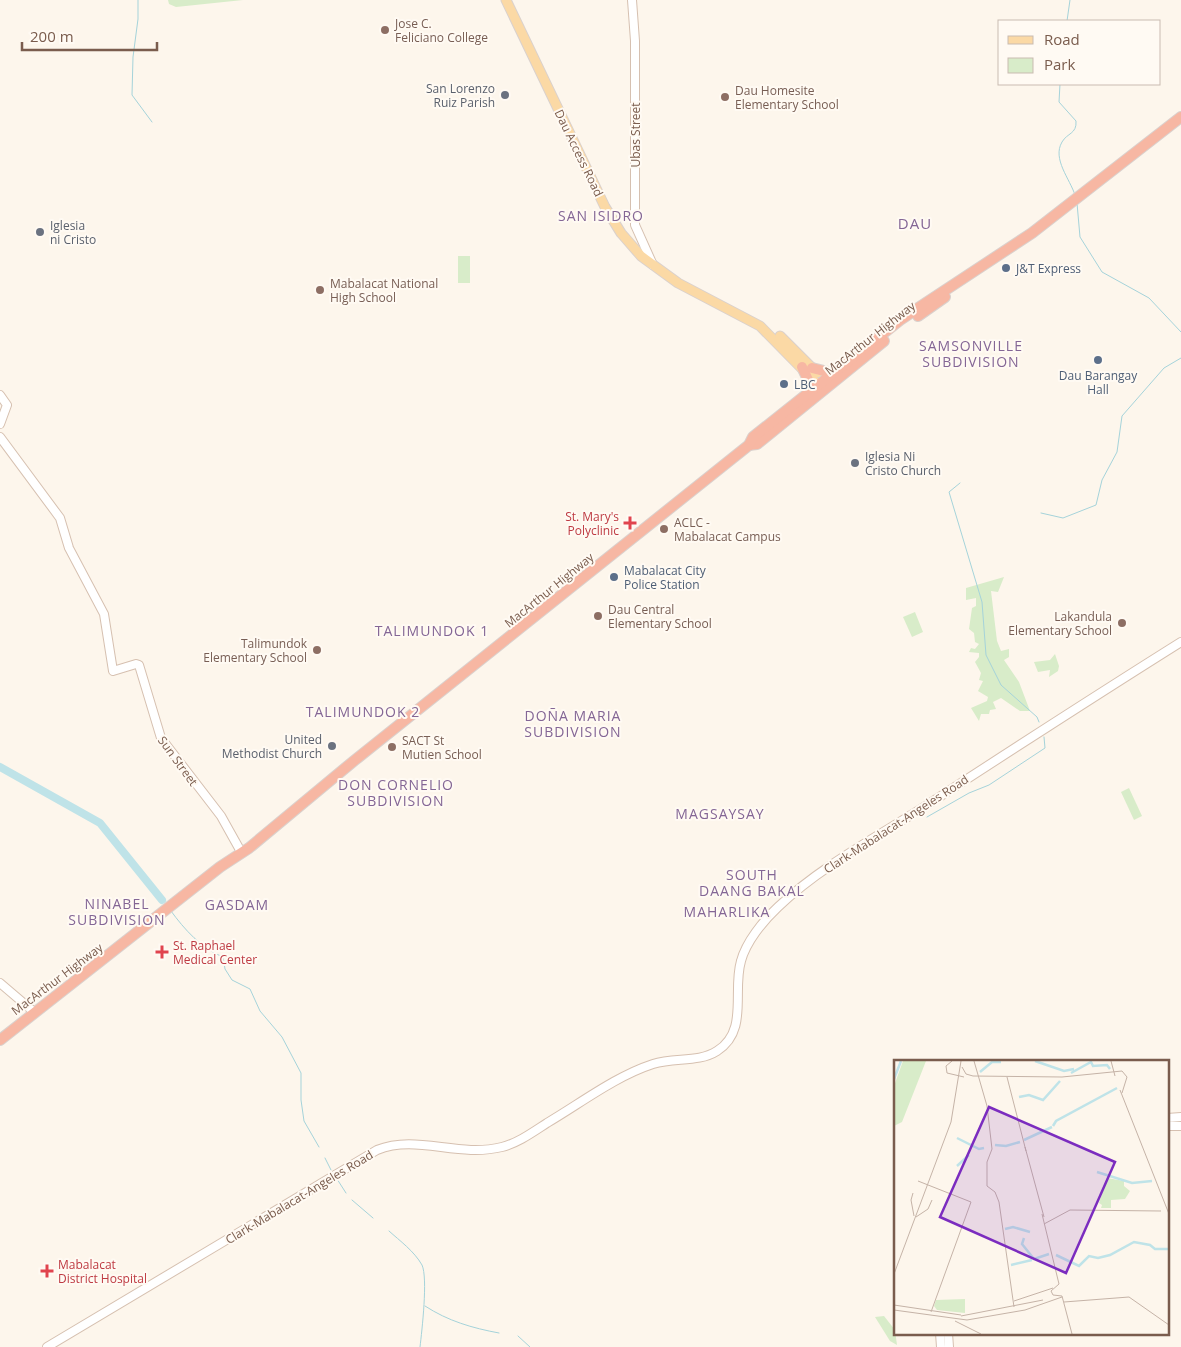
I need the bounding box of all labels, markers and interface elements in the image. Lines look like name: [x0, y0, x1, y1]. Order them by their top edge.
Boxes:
place label: Jose C. Feliciano College: [394, 15, 488, 46]
scale bar: [22, 20, 158, 52]
legend: [998, 20, 1161, 85]
marker: Jose C. Feliciano College: [379, 24, 391, 36]
text: 200 m: [30, 26, 74, 46]
text: Road: [1044, 29, 1080, 49]
text: Park: [1044, 54, 1075, 74]
place label: San Lorenzo Ruiz Parish: [426, 80, 495, 111]
place label: Dau Homesite Elementary School: [735, 82, 839, 113]
marker: San Lorenzo Ruiz Parish: [499, 89, 511, 101]
marker: Dau Homesite Elementary School: [719, 91, 731, 103]
street label: Ubas Street: [627, 102, 644, 168]
street label: Dau Access Road: [551, 107, 607, 199]
district label: SAN ISIDRO: [558, 206, 644, 225]
district label: DAU: [898, 213, 932, 233]
place label: Iglesia ni Cristo: [50, 217, 96, 248]
marker: Iglesia ni Cristo: [34, 226, 46, 238]
place label: J&T Express: [1015, 260, 1081, 277]
marker: J&T Express: [1000, 262, 1012, 274]
place label: Mabalacat National High School: [330, 275, 438, 306]
marker: Mabalacat National High School: [314, 284, 326, 296]
street label: MacArthur Highway: [821, 297, 920, 379]
district label: SAMSONVILLE SUBDIVISION: [919, 336, 1023, 371]
marker: Dau Barangay Hall: [1092, 354, 1104, 366]
place label: Dau Barangay Hall: [1059, 367, 1138, 398]
place label: LBC: [794, 376, 816, 393]
marker: LBC: [778, 378, 790, 390]
place label: Iglesia Ni Cristo Church: [865, 448, 941, 479]
marker: Iglesia Ni Cristo Church: [849, 457, 861, 469]
place label: St. Mary's Polyclinic: [565, 508, 619, 539]
place label: ACLC - Mabalacat Campus: [674, 514, 781, 545]
marker: St. Mary's Polyclinic: [623, 516, 637, 530]
marker: ACLC - Mabalacat Campus: [658, 523, 670, 535]
street label: MacArthur Highway: [501, 548, 598, 631]
place label: Mabalacat City Police Station: [624, 562, 707, 593]
marker: Mabalacat City Police Station: [608, 571, 620, 583]
place label: Dau Central Elementary School: [608, 601, 712, 632]
place label: Lakandula Elementary School: [1008, 608, 1112, 639]
marker: Dau Central Elementary School: [592, 610, 604, 622]
marker: Lakandula Elementary School: [1116, 617, 1128, 629]
district label: TALIMUNDOK 1: [375, 621, 489, 640]
place label: Talimundok Elementary School: [203, 635, 308, 666]
marker: Talimundok Elementary School: [311, 644, 323, 656]
district label: TALIMUNDOK 2: [306, 702, 420, 721]
district label: DOÑA MARIA SUBDIVISION: [524, 706, 622, 741]
place label: United Methodist Church: [222, 731, 322, 762]
place label: SACT St Mutien School: [402, 732, 482, 763]
street label: Sun Street: [154, 733, 202, 789]
marker: United Methodist Church: [326, 740, 338, 752]
marker: SACT St Mutien School: [386, 741, 398, 753]
street label: Clark-Mabalacat-Angeles Road: [820, 771, 972, 877]
district label: DON CORNELIO SUBDIVISION: [338, 775, 454, 810]
district label: MAGSAYSAY: [675, 804, 765, 823]
district label: SOUTH DAANG BAKAL: [699, 865, 805, 900]
district label: NINABEL SUBDIVISION: [68, 894, 166, 929]
district label: GASDAM: [205, 895, 269, 914]
district label: MAHARLIKA: [684, 902, 770, 921]
place label: St. Raphael Medical Center: [173, 937, 257, 968]
street label: MacArthur Highway: [8, 938, 107, 1019]
marker: St. Raphael Medical Center: [155, 945, 169, 959]
inset map: [894, 1060, 1168, 1334]
street label: Clark-Mabalacat-Angeles Road: [222, 1146, 376, 1248]
place label: Mabalacat District Hospital: [58, 1256, 147, 1287]
marker: Mabalacat District Hospital: [40, 1264, 54, 1278]

